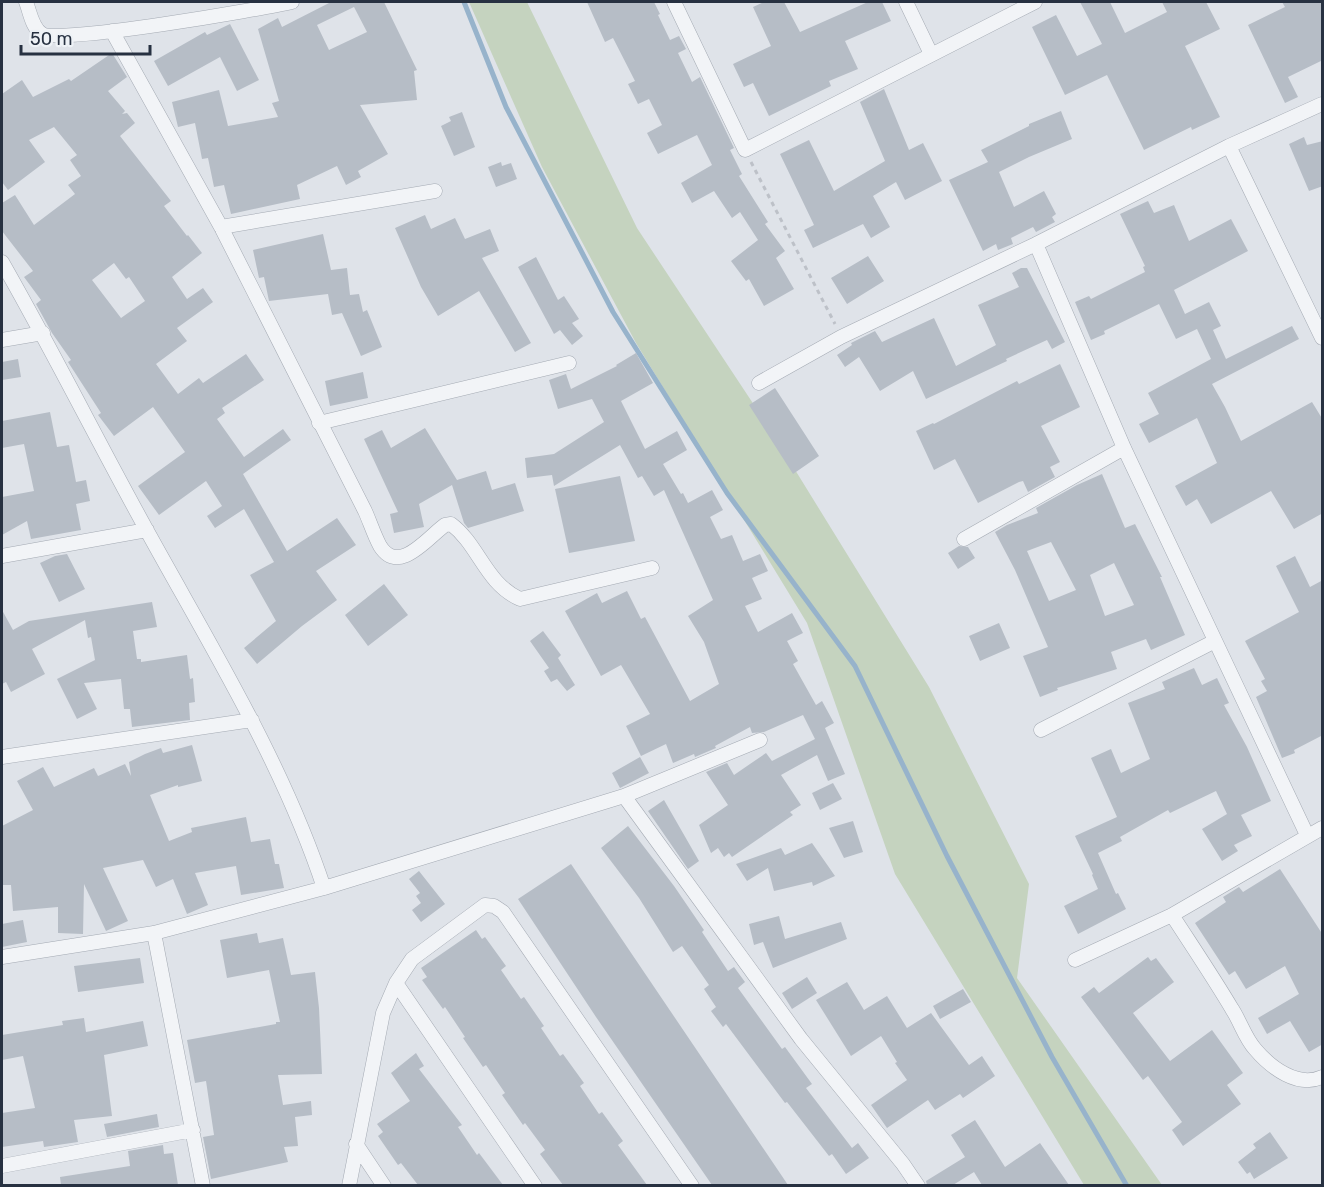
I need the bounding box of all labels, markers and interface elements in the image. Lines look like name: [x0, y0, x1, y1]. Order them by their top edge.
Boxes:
scale bar: [21, 18, 150, 56]
text: 50 m: [30, 28, 73, 50]

